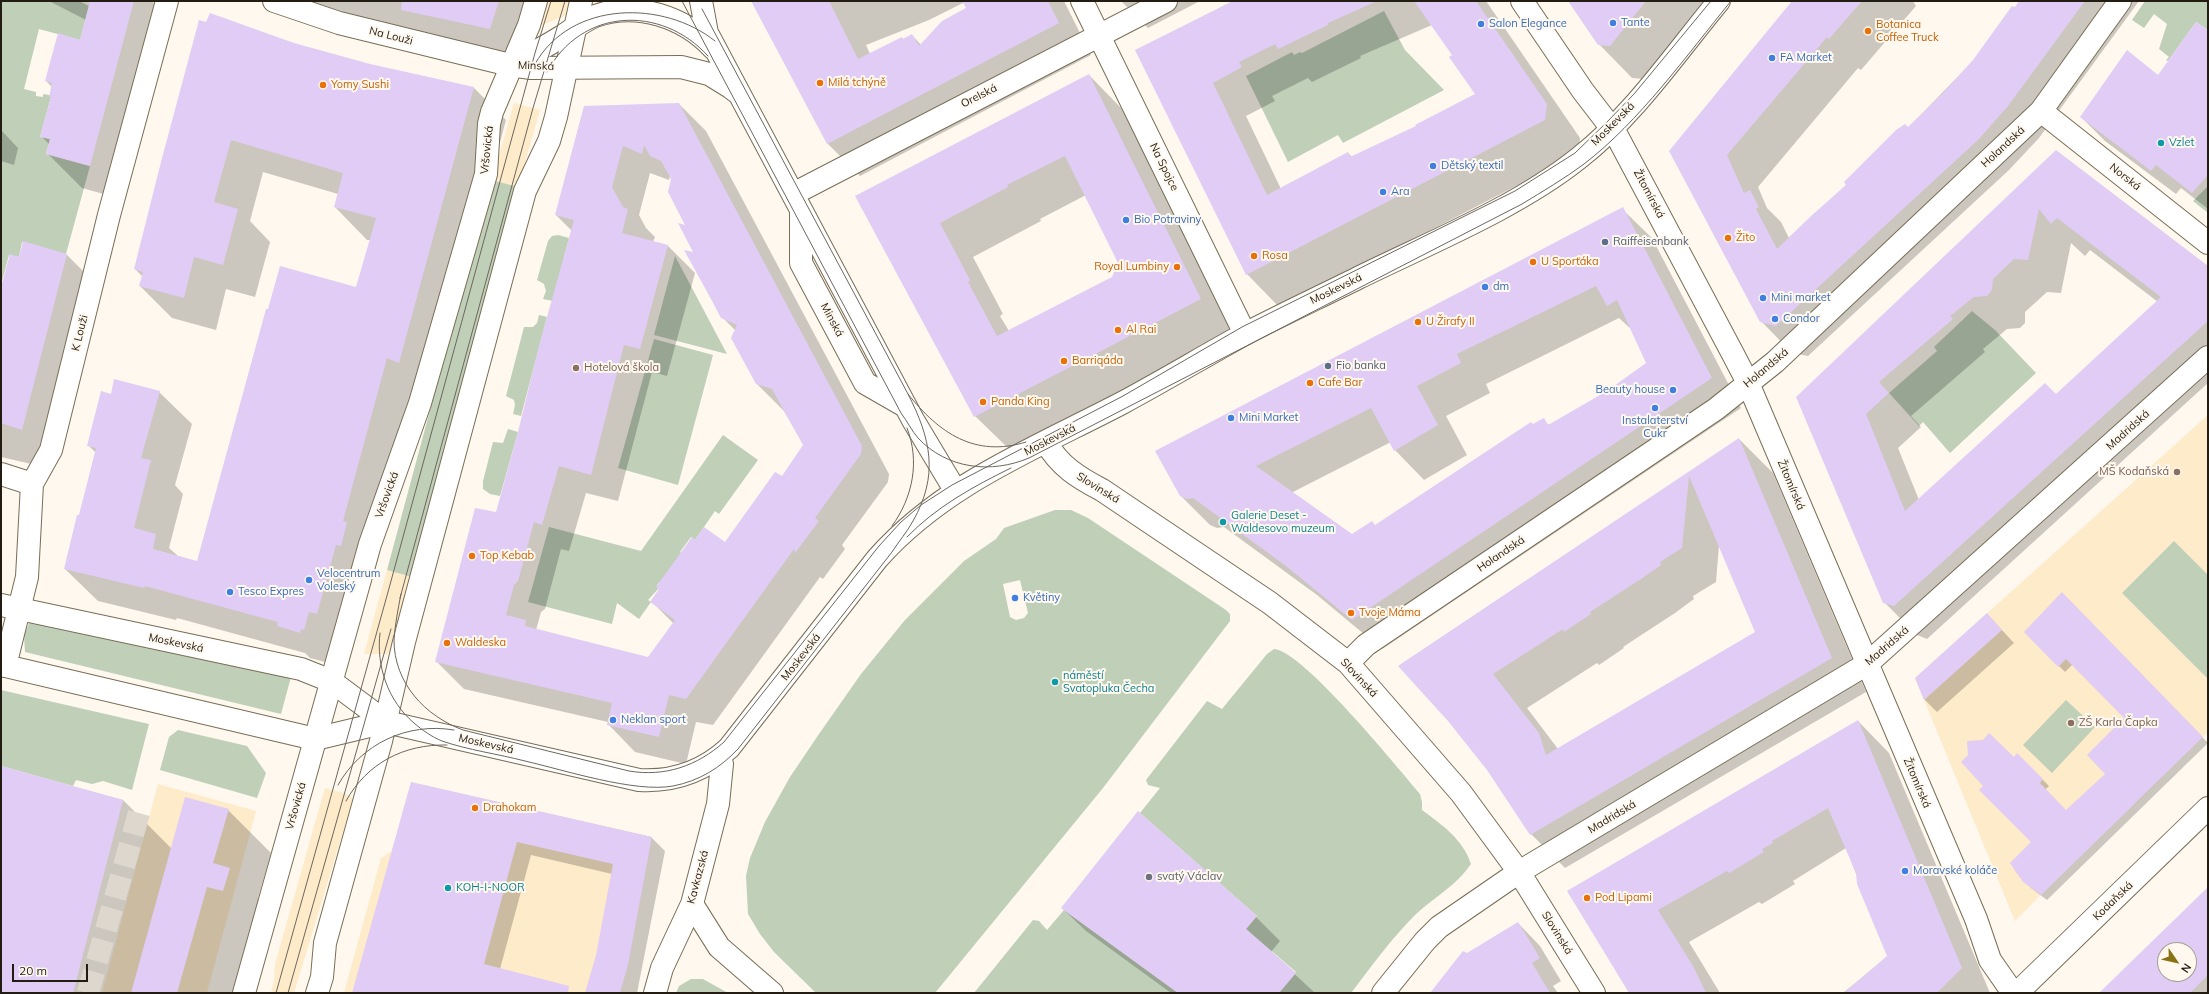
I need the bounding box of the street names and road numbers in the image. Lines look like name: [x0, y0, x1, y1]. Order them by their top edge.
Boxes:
street label: Na Louži: [368, 24, 414, 48]
street label: Minská: [518, 59, 554, 73]
street label: Orelská: [959, 81, 999, 111]
street label: Moskevská: [1589, 100, 1637, 148]
street label: Holandská: [1978, 124, 2028, 170]
street label: Vršovická: [478, 125, 496, 175]
street label: Na Spojce: [1147, 141, 1181, 193]
street label: Norská: [2107, 161, 2143, 193]
street label: Žitomírská: [1631, 167, 1667, 221]
street label: Moskevská: [1308, 271, 1364, 307]
street label: Minská: [818, 301, 846, 339]
street label: K Louži: [69, 314, 91, 352]
street label: Holandská: [1741, 345, 1791, 391]
street label: Madridská: [2104, 407, 2152, 453]
street label: Moskevská: [1022, 421, 1078, 459]
street label: Žitomírská: [1775, 458, 1807, 512]
street label: Vršovická: [372, 470, 402, 520]
street label: Slovinská: [1074, 470, 1122, 506]
street label: Holandská: [1475, 533, 1527, 575]
street label: Madridská: [1862, 623, 1912, 669]
street label: Moskevská: [147, 631, 205, 655]
street label: Moskevská: [779, 631, 823, 683]
street label: Slovinská: [1338, 656, 1380, 700]
street label: Moskevská: [457, 731, 515, 757]
street label: Žitomírská: [1901, 756, 1933, 810]
street label: Vršovická: [283, 781, 309, 831]
street label: Madridská: [1586, 798, 1638, 836]
street label: Kavkazská: [685, 849, 711, 905]
street label: Kodaňská: [2090, 879, 2136, 923]
street label: Slovinská: [1539, 909, 1575, 957]

